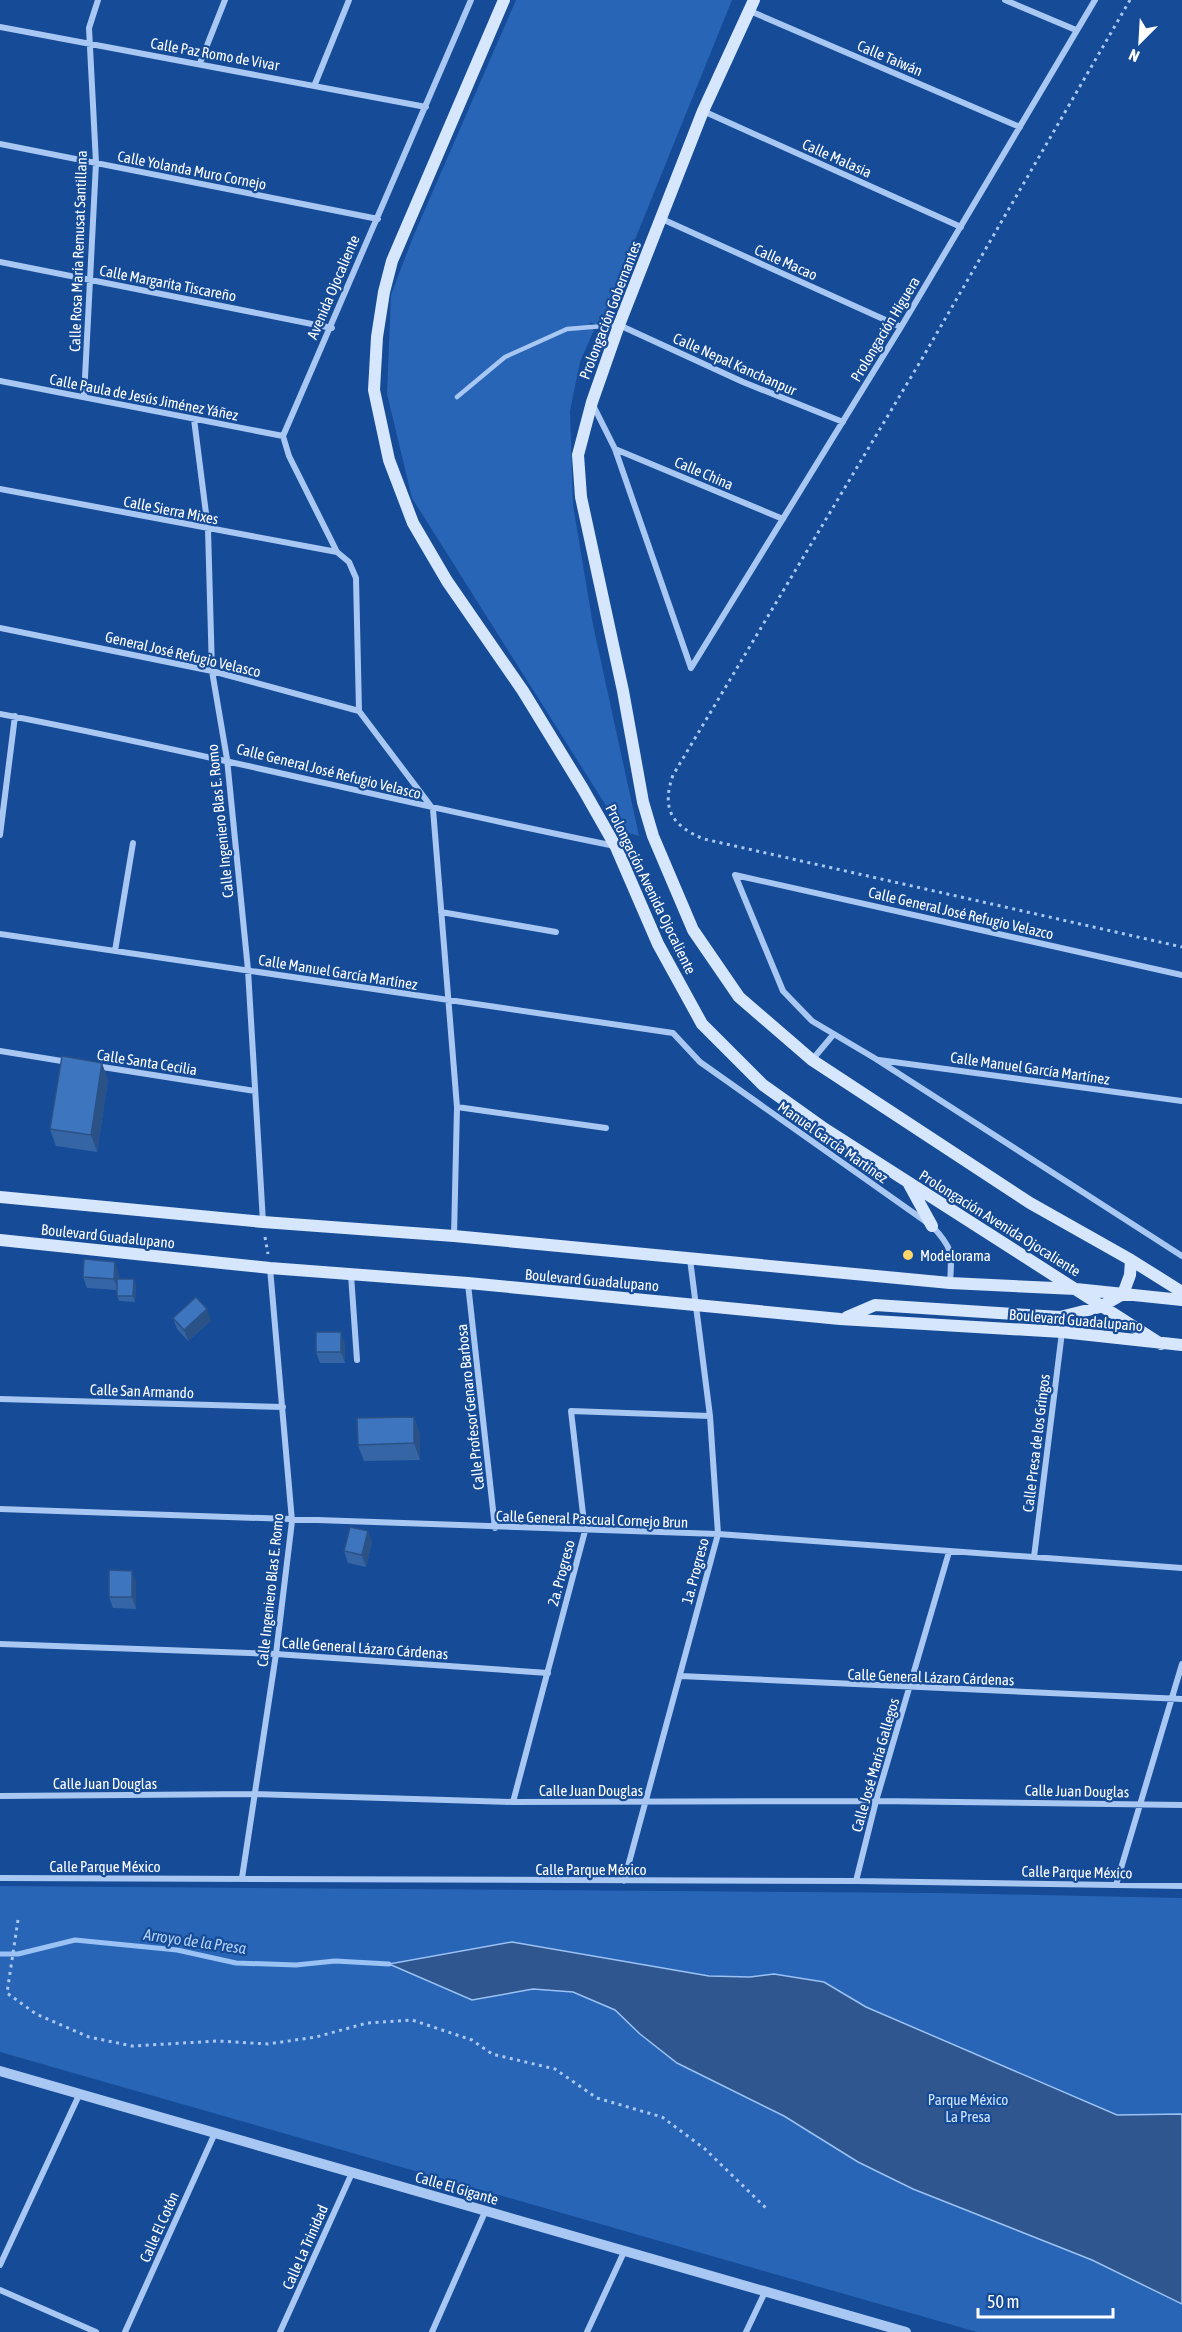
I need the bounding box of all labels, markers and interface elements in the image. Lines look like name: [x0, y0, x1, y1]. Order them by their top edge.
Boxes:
north arrow: [1110, 12, 1170, 72]
street label: Calle Paz Romo de Vivar: [149, 34, 281, 74]
street label: Calle Taiwán: [855, 37, 925, 79]
text: N: [1126, 46, 1142, 66]
street label: Calle Malasia: [800, 135, 874, 181]
street label: Calle Yolanda Muro Cornejo: [116, 147, 268, 193]
street label: Calle Rosa María Remusat Santillana: [66, 150, 90, 352]
street label: Avenida Ojocaliente: [303, 232, 363, 342]
street label: Prolongación Gobernantes: [576, 239, 644, 381]
street label: Calle Macao: [752, 241, 820, 283]
street label: Calle Margarita Tiscareño: [98, 261, 238, 305]
street label: Prolongación Higuera: [847, 273, 923, 384]
street label: Calle Nepal Kanchanpur: [671, 329, 800, 399]
street label: Calle Paula de Jesús Jiménez Yáñez: [48, 370, 240, 424]
street label: Calle China: [672, 453, 736, 493]
street label: Calle Sierra Mixes: [122, 492, 220, 528]
street label: General José Refugio Velasco: [104, 628, 262, 680]
street label: Calle General José Refugio Velasco: [235, 740, 423, 802]
street label: Calle Ingeniero Blas E. Romo: [203, 743, 237, 899]
street label: Prolongación Avenida Ojocaliente: [602, 801, 700, 977]
street label: Calle General José Refugio Velazco: [867, 883, 1055, 943]
street label: Calle Manuel García Martínez: [257, 951, 419, 993]
street label: Calle Santa Cecilia: [96, 1046, 198, 1078]
street label: Calle Manuel García Martínez: [949, 1048, 1111, 1088]
street label: Manuel García Martínez: [775, 1098, 892, 1187]
street label: Prolongación Avenida Ojocaliente: [916, 1166, 1084, 1280]
street label: Boulevard Guadalupano: [40, 1221, 176, 1251]
place label: Modelorama: [920, 1247, 991, 1264]
marker: Modelorama: [901, 1248, 915, 1262]
street label: Boulevard Guadalupano: [524, 1266, 660, 1294]
street label: Boulevard Guadalupano: [1008, 1306, 1144, 1334]
street label: Calle Profesor Genaro Barbosa: [453, 1323, 487, 1491]
street label: Calle Presa de los Gringos: [1019, 1373, 1053, 1513]
street label: Calle San Armando: [90, 1381, 194, 1401]
street label: Calle General Pascual Cornejo Brun: [496, 1507, 688, 1531]
street label: Calle Ingeniero Blas E. Romo: [253, 1512, 287, 1668]
street label: 1a. Progreso: [678, 1536, 712, 1606]
street label: 2a. Progreso: [544, 1538, 578, 1608]
street label: Calle General Lázaro Cárdenas: [281, 1634, 449, 1662]
street label: Calle General Lázaro Cárdenas: [847, 1666, 1015, 1688]
street label: Calle José María Gallegos: [848, 1696, 902, 1834]
street label: Calle Juan Douglas: [53, 1775, 157, 1792]
street label: Calle Juan Douglas: [539, 1782, 643, 1799]
street label: Calle Juan Douglas: [1025, 1782, 1129, 1800]
street label: Calle Parque México: [50, 1858, 160, 1875]
street label: Calle Parque México: [536, 1861, 646, 1878]
street label: Calle Parque México: [1021, 1863, 1133, 1881]
water label: Arroyo de la Presa: [141, 1925, 248, 1958]
park label: Parque México La Presa: [928, 2091, 1008, 2125]
street label: Calle El Gigante: [414, 2168, 501, 2208]
street label: Calle El Cotón: [136, 2189, 182, 2265]
street label: Calle La Trinidad: [279, 2202, 331, 2292]
scale bar: [978, 2281, 1113, 2319]
text: 50 m: [987, 2291, 1019, 2312]

